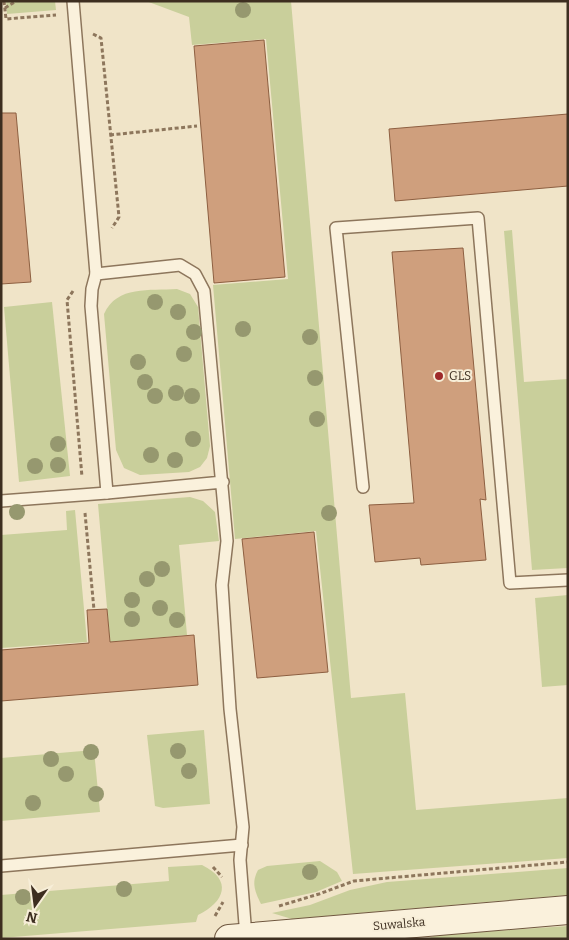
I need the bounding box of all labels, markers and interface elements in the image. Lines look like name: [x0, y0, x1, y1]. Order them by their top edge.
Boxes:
place label: GLS: [449, 369, 471, 383]
marker: GLS: [433, 370, 445, 382]
north arrow: [10, 880, 60, 930]
text: N: [24, 908, 39, 927]
street label: Suwalska: [372, 915, 426, 933]

